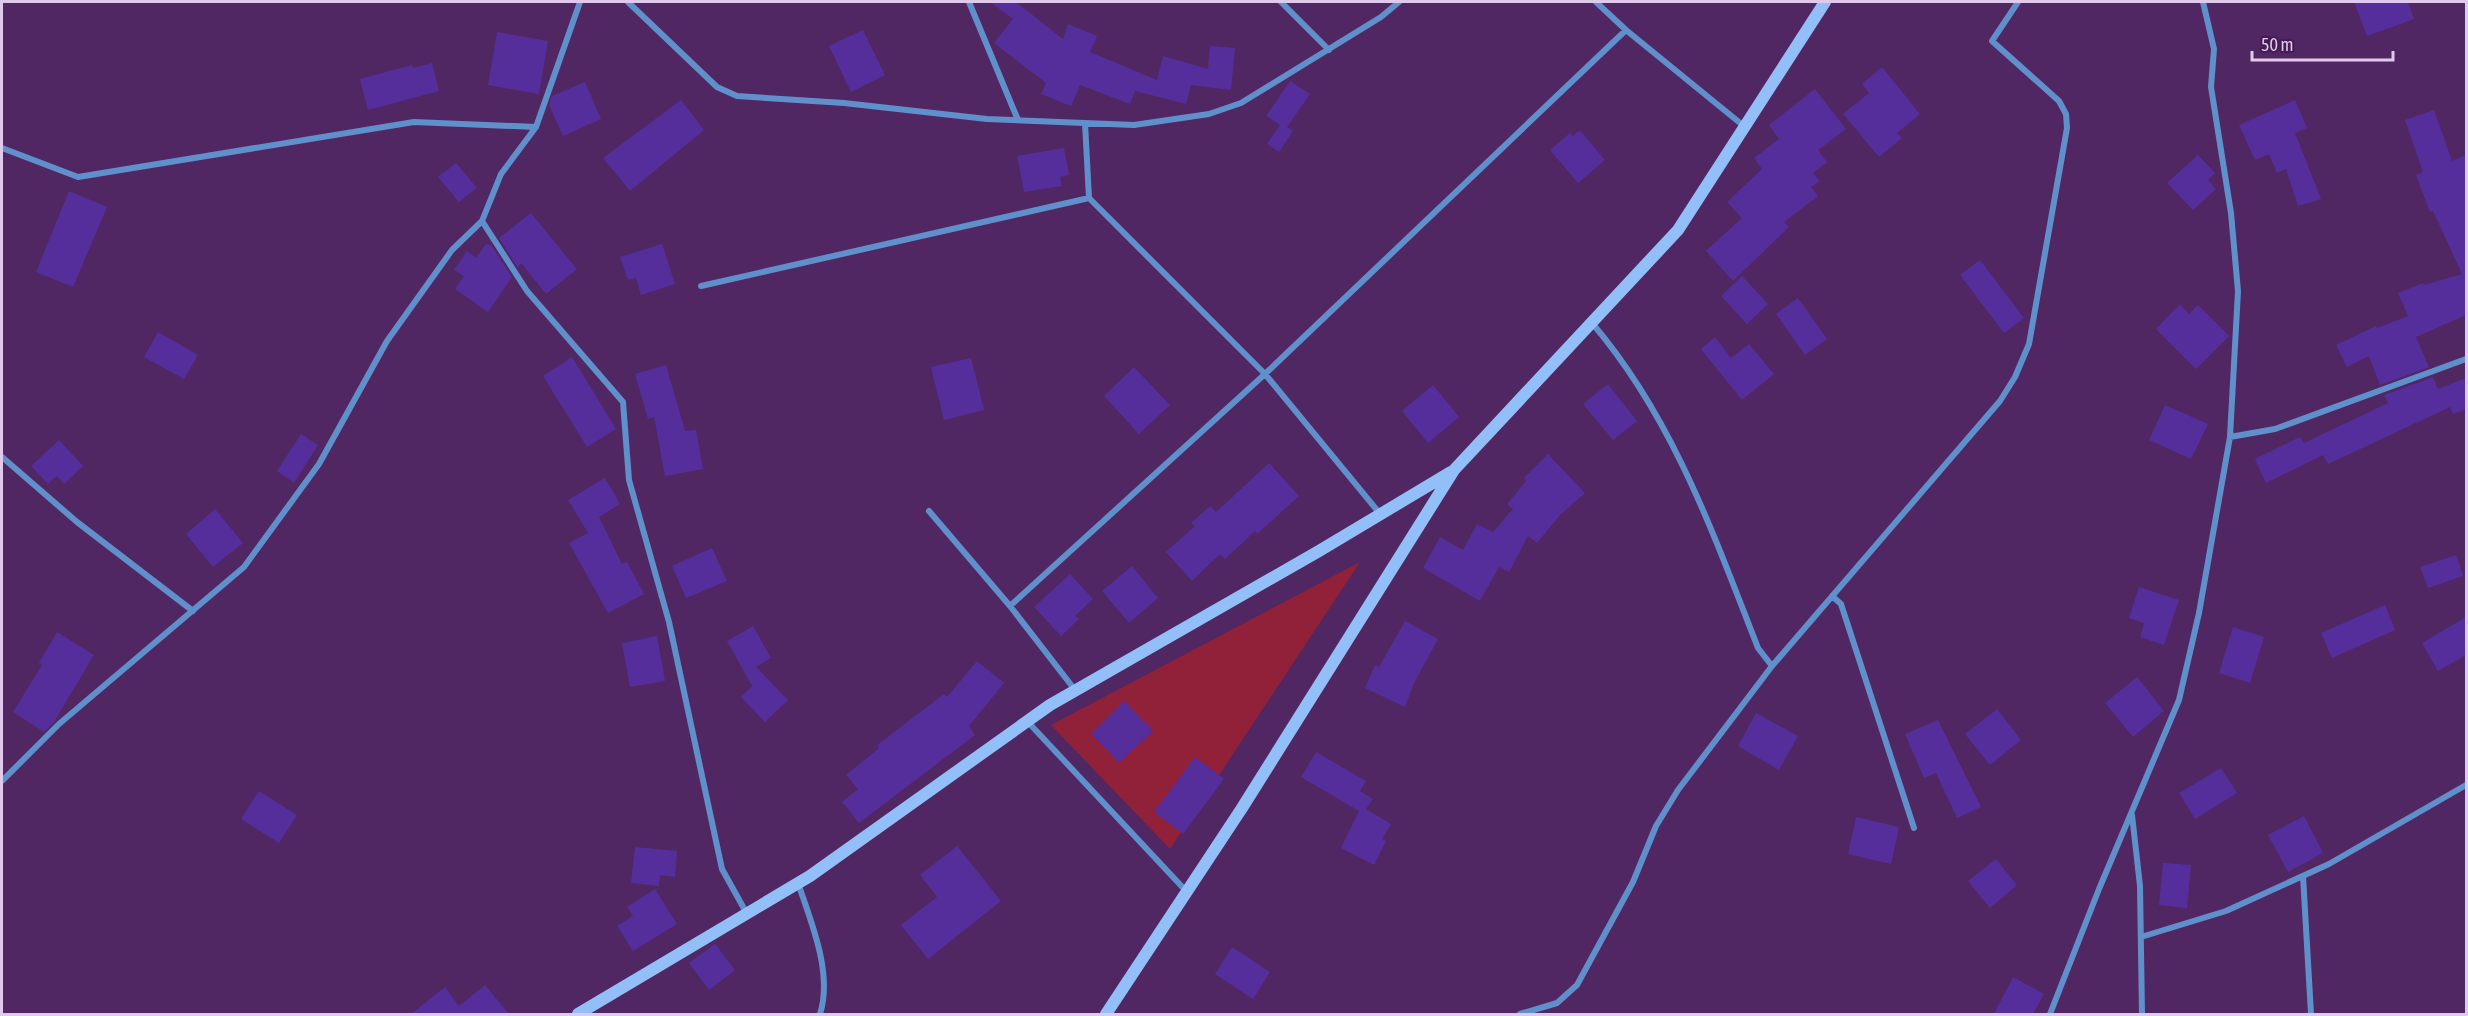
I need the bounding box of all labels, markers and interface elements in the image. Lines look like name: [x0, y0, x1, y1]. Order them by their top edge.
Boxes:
scale bar: [2252, 24, 2393, 62]
text: 50 m: [2261, 34, 2293, 55]

